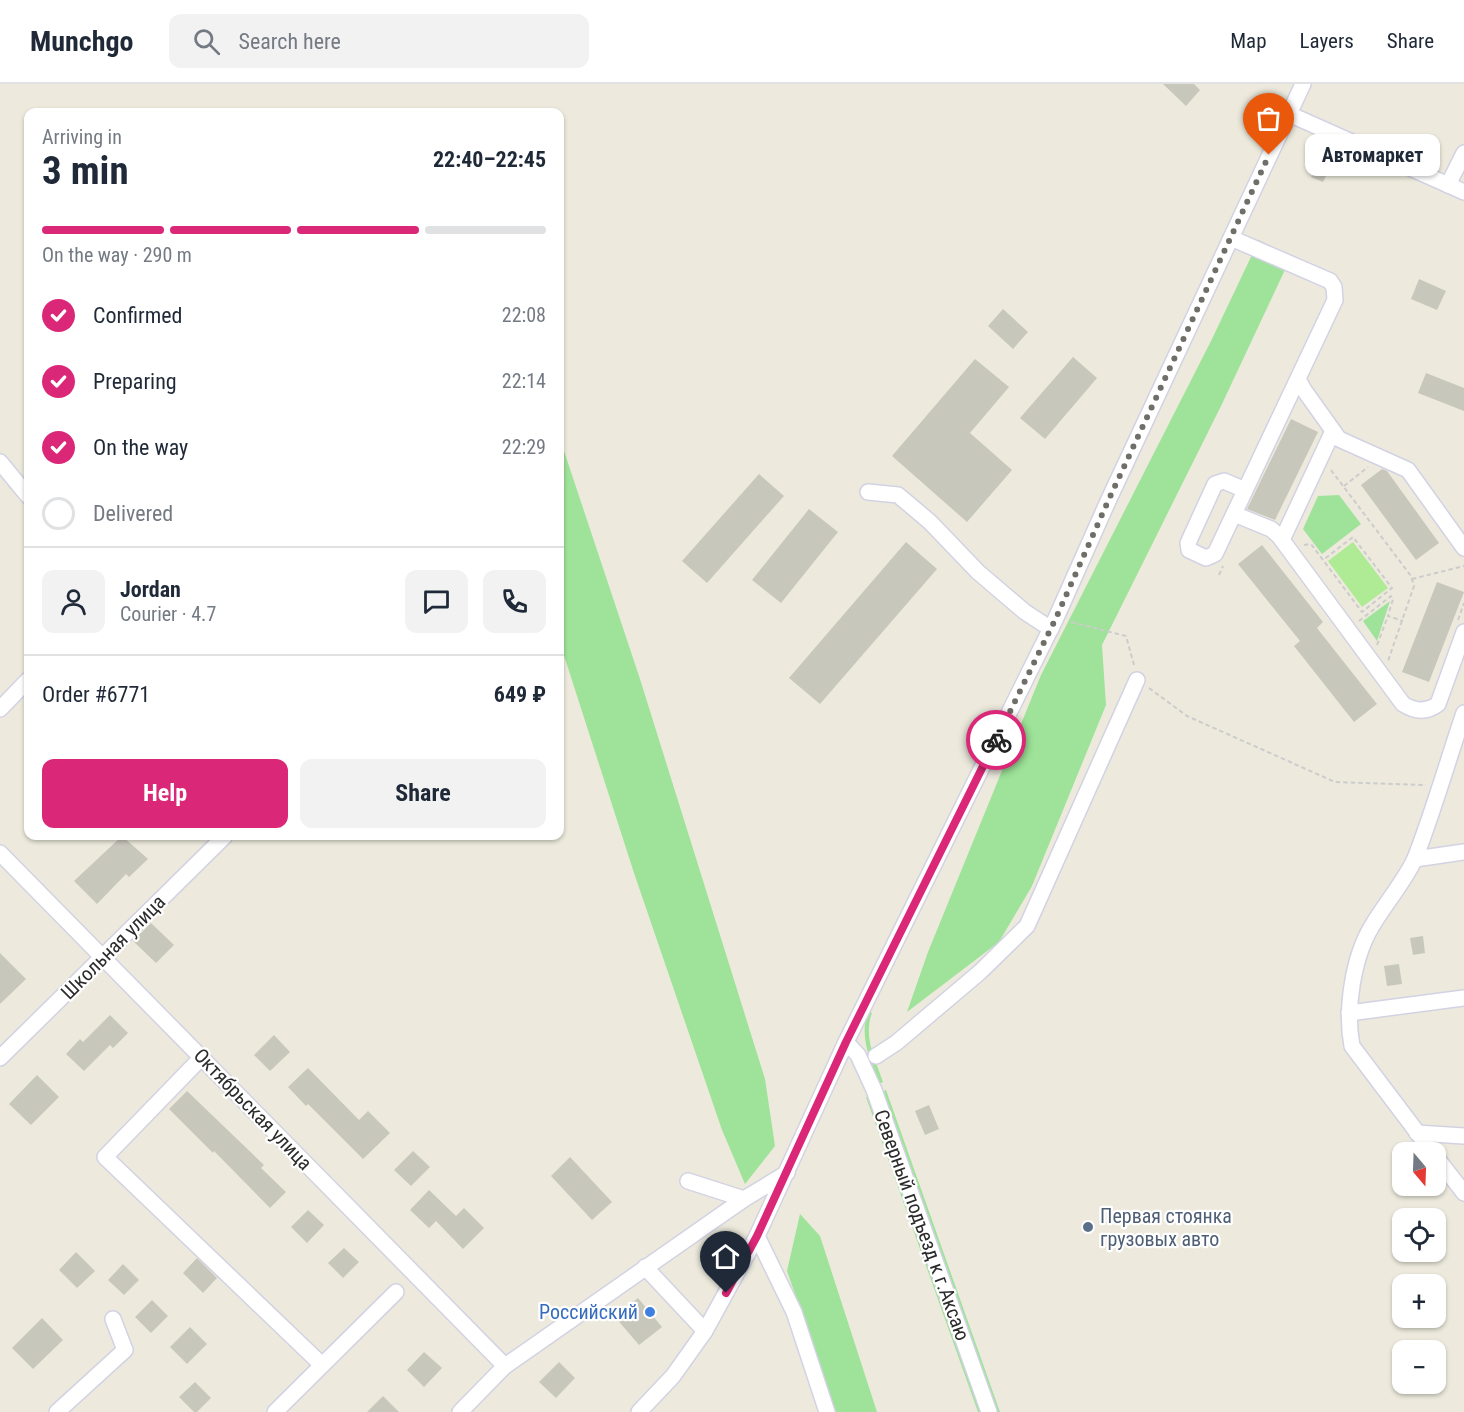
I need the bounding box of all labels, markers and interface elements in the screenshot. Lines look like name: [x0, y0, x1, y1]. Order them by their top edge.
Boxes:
search box: [169, 14, 589, 68]
text: Munchgo: [30, 25, 133, 58]
icon: search: [190, 25, 223, 58]
text: Search here: [238, 29, 341, 54]
text: Map: [1230, 29, 1267, 53]
text: Layers: [1300, 29, 1354, 53]
text: Share: [1387, 29, 1434, 53]
pin: [1243, 93, 1294, 155]
icon: bag: [1252, 102, 1285, 135]
text: Arriving in: [42, 125, 122, 149]
callout: Автомаркет: [1305, 134, 1440, 176]
text: Автомаркет: [1322, 143, 1423, 167]
text: 22:40–22:45: [433, 147, 546, 172]
text: 3 min: [42, 148, 129, 194]
text: On the way · 290 m: [42, 243, 192, 267]
icon: check: [42, 299, 75, 332]
text: Confirmed: [93, 303, 182, 328]
text: 22:08: [502, 303, 546, 327]
icon: check: [42, 365, 75, 398]
text: Preparing: [93, 369, 177, 394]
text: 22:14: [502, 369, 546, 393]
icon: check: [42, 431, 75, 464]
text: On the way: [93, 435, 188, 460]
text: 22:29: [502, 435, 546, 459]
text: Delivered: [93, 501, 173, 526]
button: person: [42, 570, 105, 633]
button: chat: [405, 570, 468, 633]
button: phone: [483, 570, 546, 633]
text: Jordan: [120, 577, 181, 602]
text: Courier · 4.7: [120, 602, 216, 626]
text: Order #6771: [42, 682, 150, 707]
text: 649 ₽: [494, 682, 546, 707]
courier: [966, 710, 1026, 770]
icon: bike: [980, 724, 1013, 757]
button: Help: [42, 759, 288, 828]
button: Share: [300, 759, 546, 828]
street label: Школьная улица: [56, 890, 170, 1004]
street label: Октябрьская улица: [189, 1043, 317, 1175]
street label: Северный подъезд к г.Аксаю: [869, 1106, 975, 1344]
north arrow: [1392, 1142, 1446, 1196]
map controls: [1392, 1142, 1446, 1394]
place label: Первая стоянка грузовых авто: [1100, 1204, 1232, 1251]
button: locate: [1392, 1208, 1446, 1262]
marker: Первая стоянка грузовых авто: [1081, 1220, 1095, 1234]
pin: [700, 1231, 751, 1293]
icon: home: [709, 1240, 742, 1273]
button: +: [1392, 1274, 1446, 1328]
place label: Российский: [539, 1300, 638, 1324]
marker: Российский: [643, 1305, 657, 1319]
button: −: [1392, 1340, 1446, 1394]

